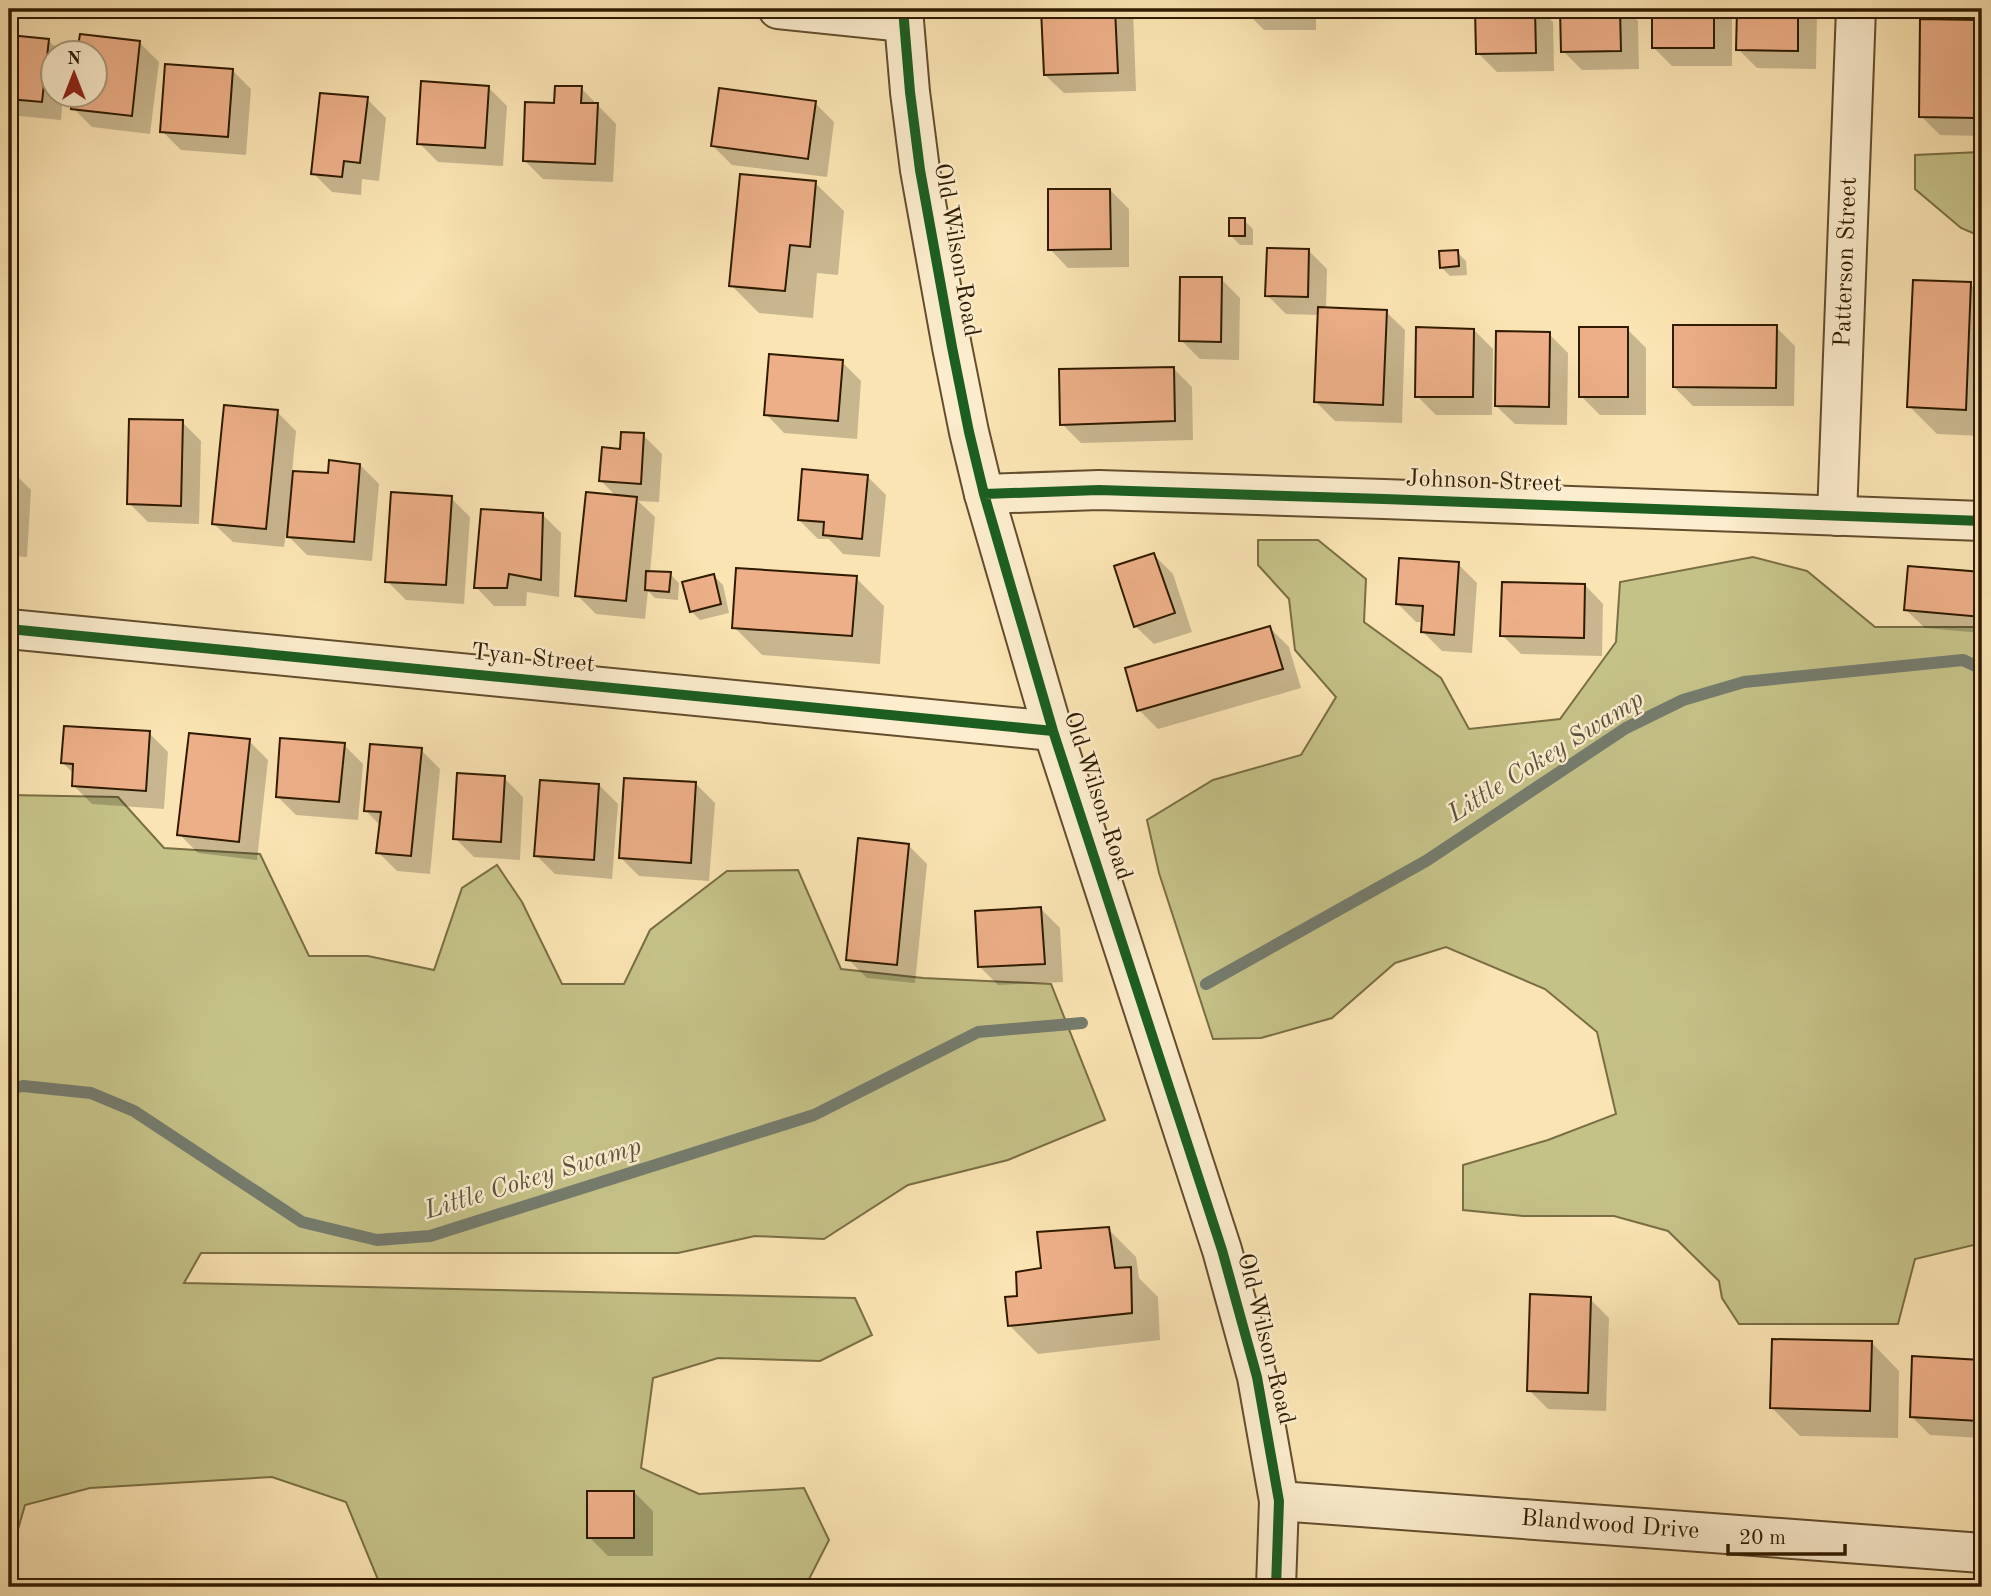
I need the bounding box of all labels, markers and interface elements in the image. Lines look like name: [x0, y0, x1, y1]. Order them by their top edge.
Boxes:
north arrow: [38, 38, 108, 108]
text: N: [67, 50, 82, 69]
street label: Old Wilson Road: [929, 161, 983, 339]
street label: Patterson Street: [1831, 177, 1862, 348]
street label: Johnson Street: [1405, 467, 1563, 497]
street label: Tyan Street: [470, 641, 596, 677]
water label: Little Cokey Swamp: [1443, 686, 1649, 828]
street label: Old Wilson Road: [1058, 709, 1136, 883]
water label: Little Cokey Swamp: [420, 1134, 645, 1225]
street label: Old Wilson Road: [1232, 1251, 1298, 1427]
street label: Blandwood Drive: [1520, 1507, 1700, 1544]
scale bar: [1728, 1512, 1846, 1556]
text: 20 m: [1739, 1528, 1786, 1549]

